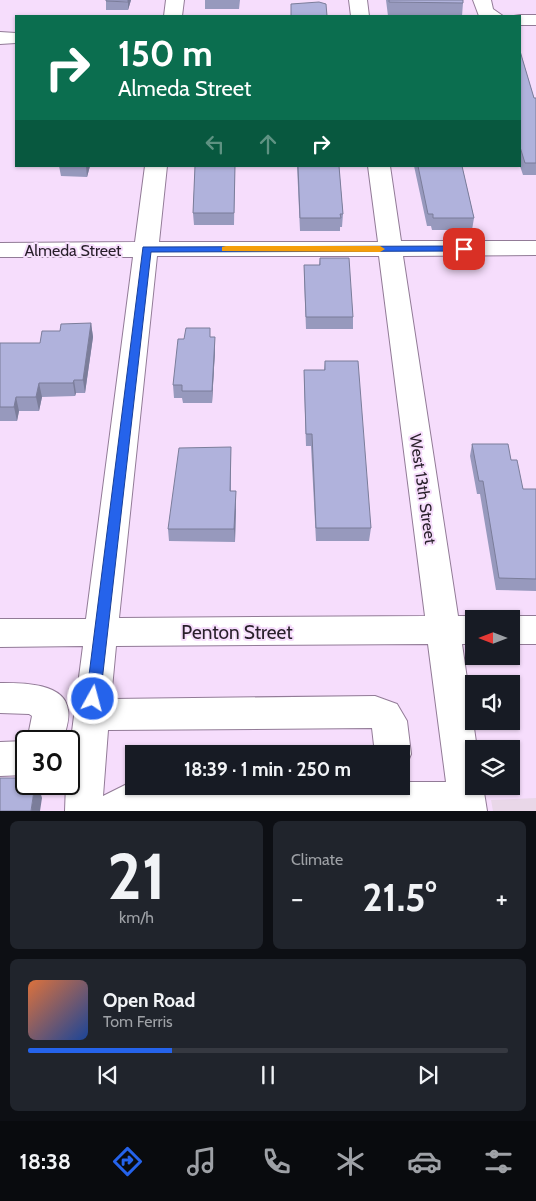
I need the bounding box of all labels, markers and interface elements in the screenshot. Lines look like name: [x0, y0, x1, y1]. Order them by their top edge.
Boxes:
text: 150 m: [118, 32, 213, 75]
icon: right: [35, 35, 100, 100]
text: Almeda Street: [118, 75, 251, 102]
icon: left: [201, 130, 229, 158]
icon: ahead: [254, 130, 282, 158]
icon: right: [307, 130, 335, 158]
pin: [443, 228, 485, 270]
icon: arrive: [450, 235, 478, 263]
street label: Almeda Street: [24, 241, 122, 260]
street label: West 13th Street: [406, 433, 440, 546]
north arrow: [465, 610, 520, 665]
map controls: [465, 610, 520, 795]
street label: Penton Street: [181, 621, 293, 644]
position arrow: [66, 672, 118, 724]
button: sound: [465, 675, 520, 730]
speed limit sign: 30: [15, 730, 80, 795]
button: layers: [465, 740, 520, 795]
text: 18:39 · 1 min · 250 m: [184, 758, 351, 781]
text: 21: [107, 836, 166, 915]
text: Climate: [291, 850, 343, 869]
text: 21.5°: [363, 874, 436, 921]
text: −: [291, 881, 303, 915]
text: +: [496, 881, 508, 915]
text: km/h: [119, 908, 154, 927]
text: Open Road: [103, 989, 195, 1012]
text: Tom Ferris: [103, 1012, 173, 1031]
icon: previous: [94, 1061, 122, 1089]
icon: pause: [254, 1061, 282, 1089]
icon: next: [414, 1061, 442, 1089]
icon: directions: [110, 1144, 145, 1179]
icon: music: [184, 1144, 219, 1179]
icon: phone: [259, 1144, 294, 1179]
icon: climate: [333, 1144, 368, 1179]
icon: car: [407, 1144, 442, 1179]
icon: filters: [481, 1144, 516, 1179]
text: 18:38: [20, 1148, 71, 1175]

